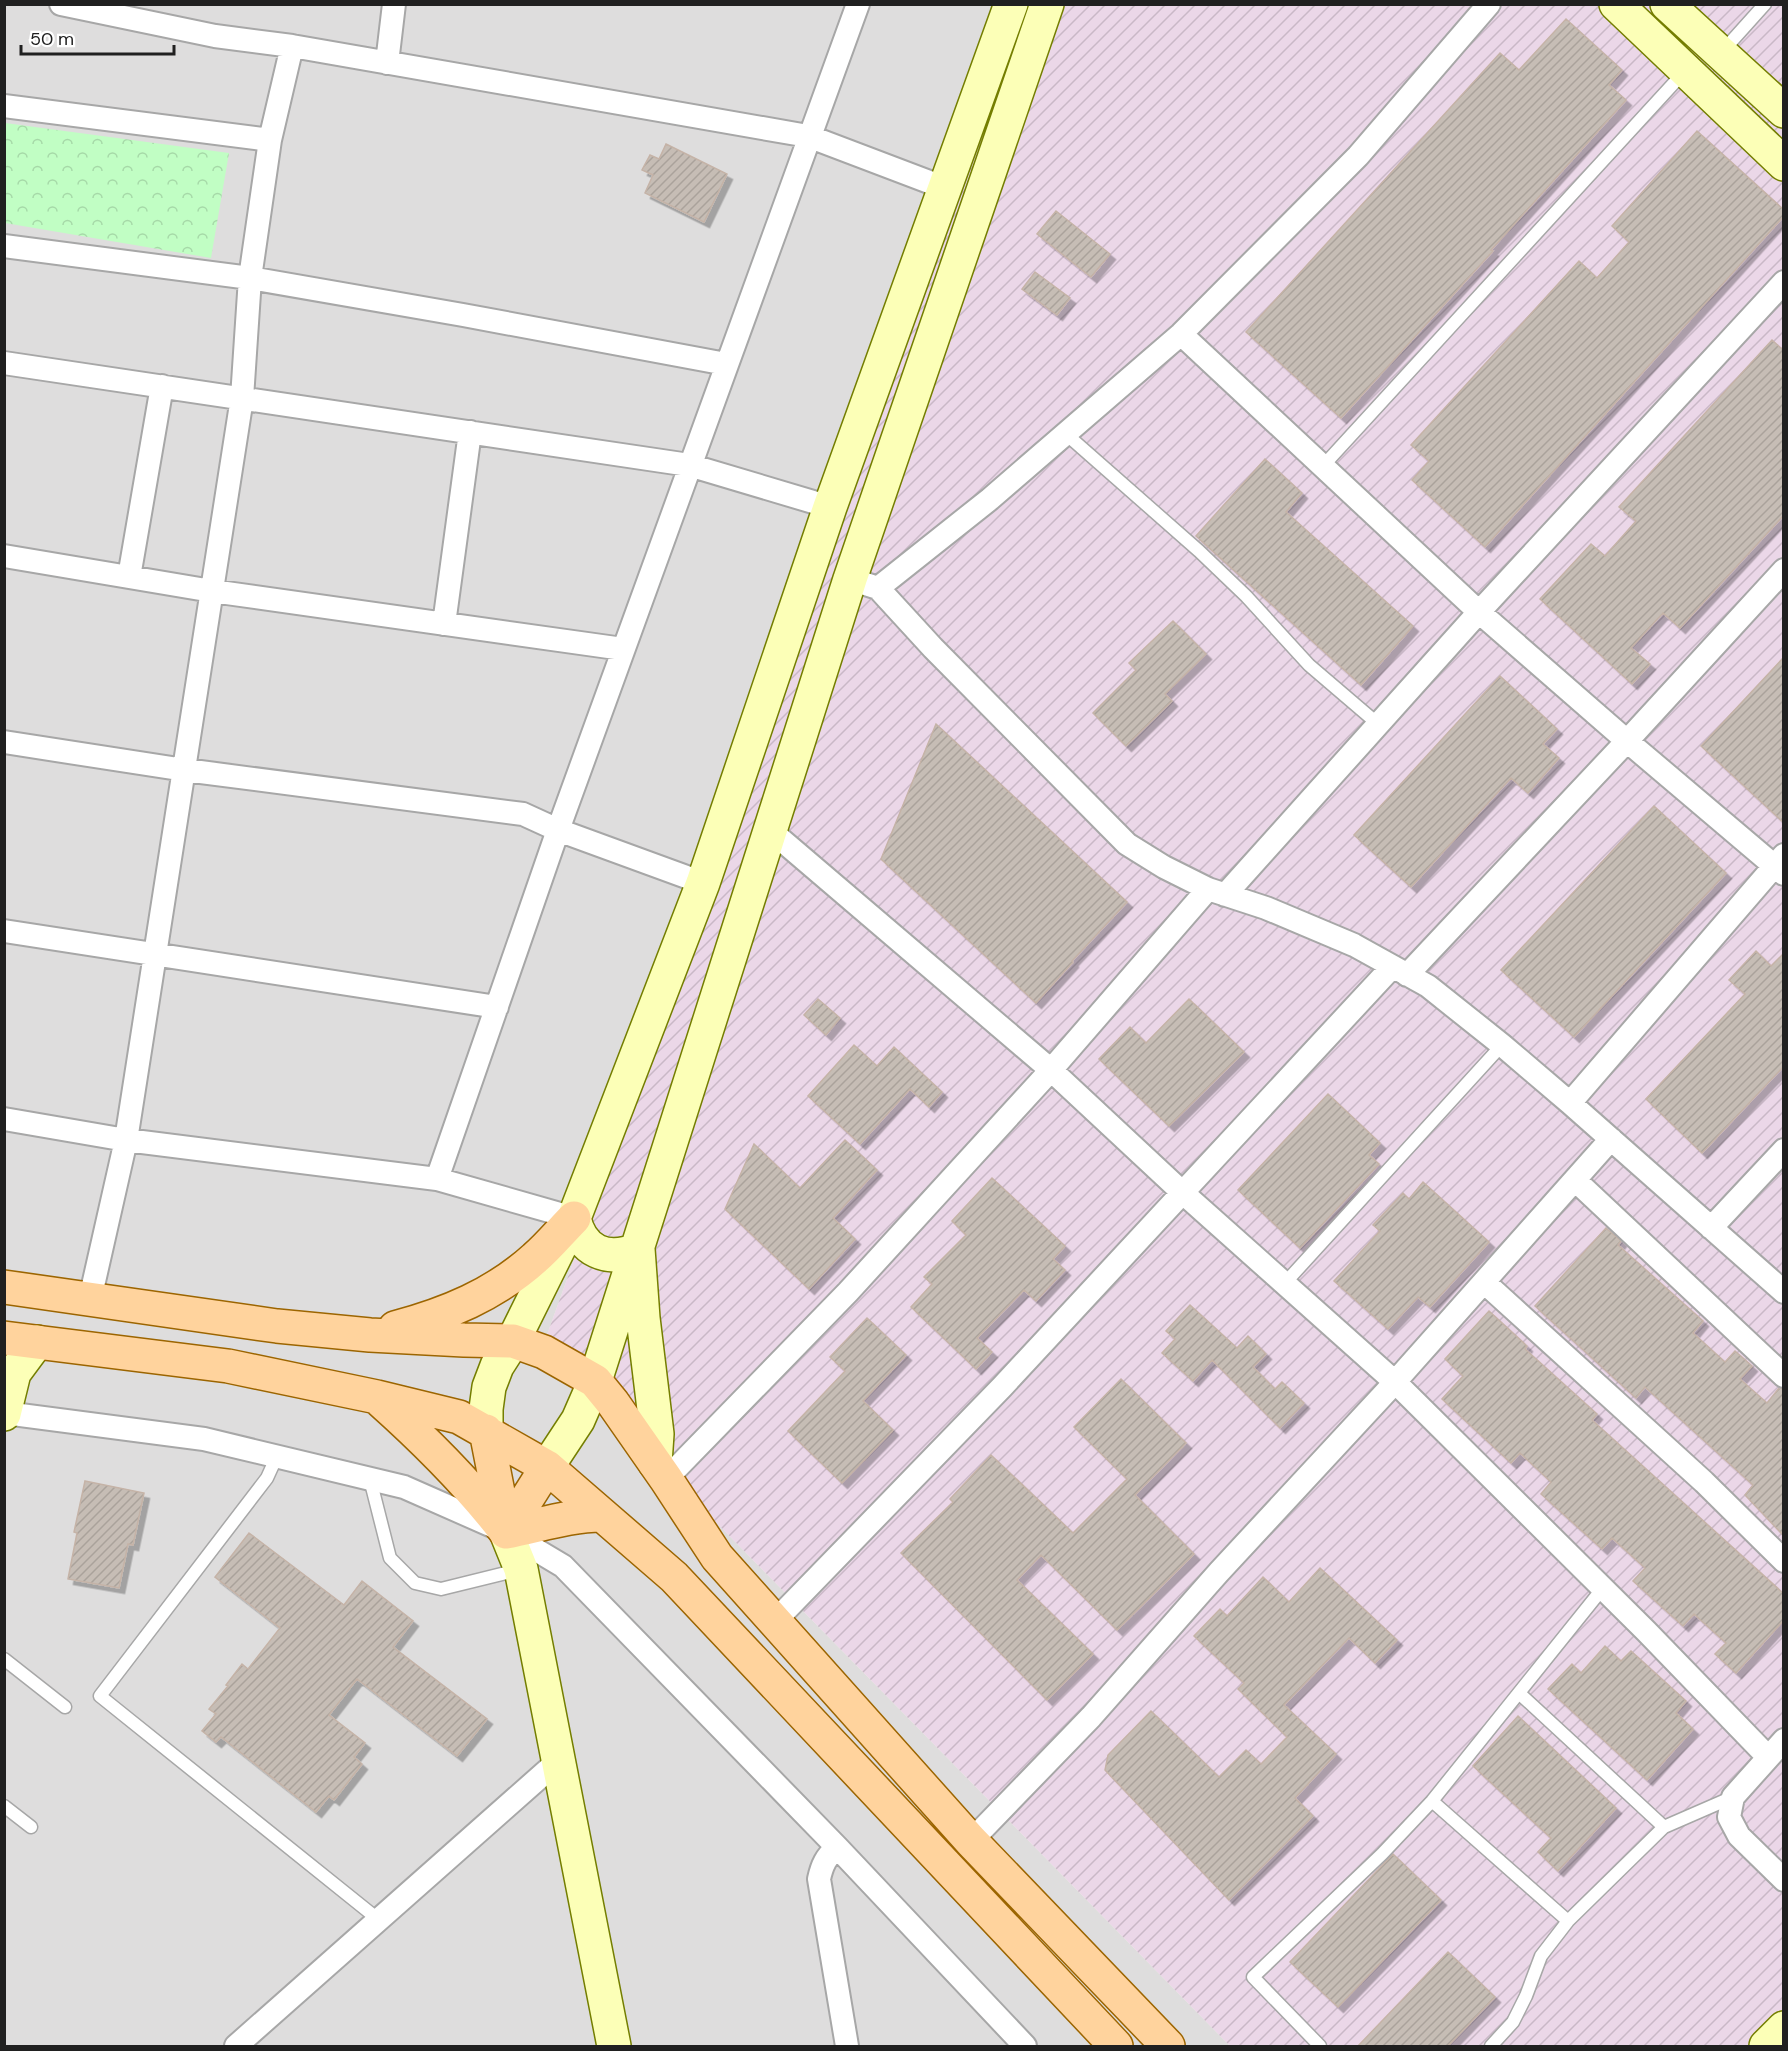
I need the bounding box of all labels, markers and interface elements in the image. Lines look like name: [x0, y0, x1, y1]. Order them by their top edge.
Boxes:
scale bar: [21, 18, 174, 56]
text: 50 m: [30, 27, 74, 51]

